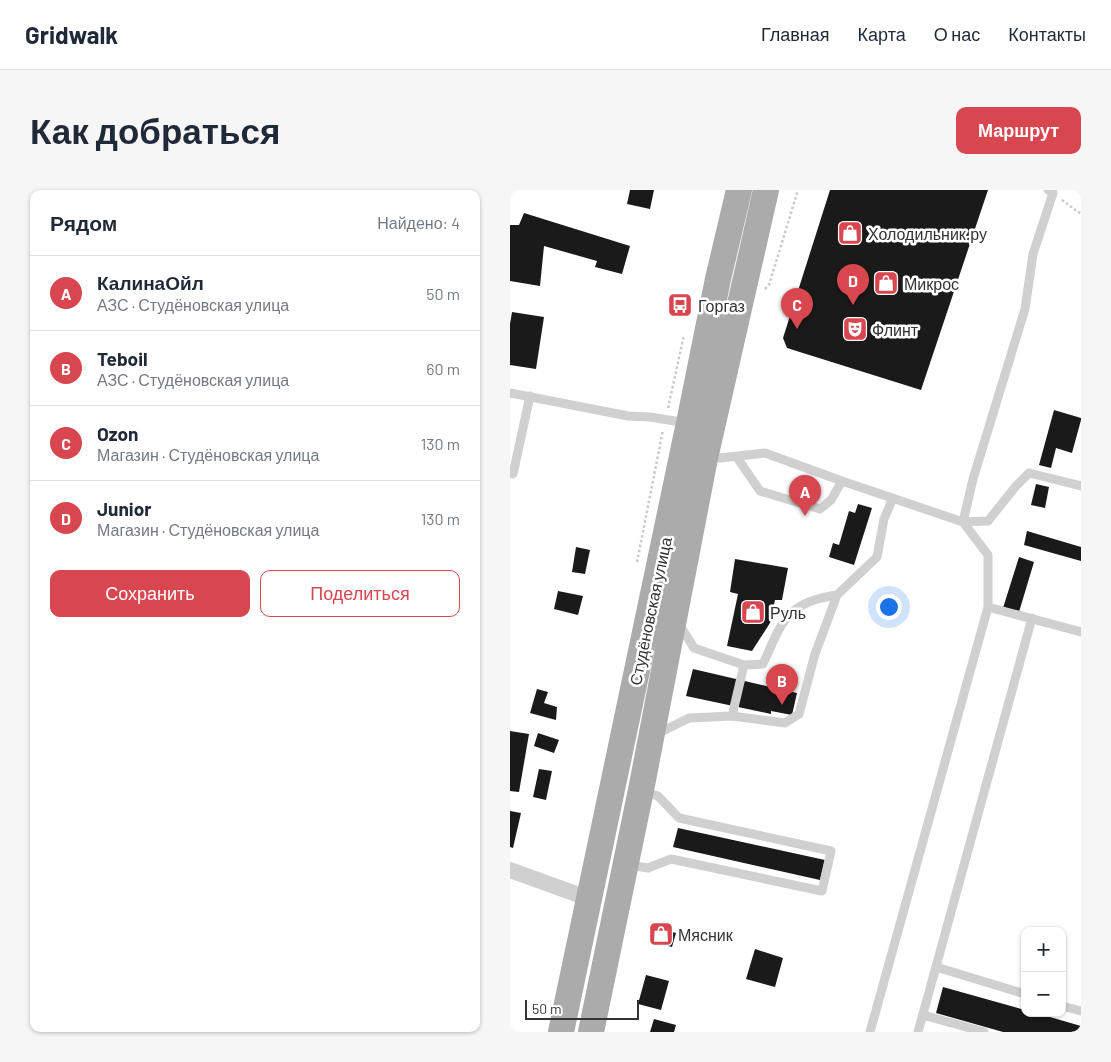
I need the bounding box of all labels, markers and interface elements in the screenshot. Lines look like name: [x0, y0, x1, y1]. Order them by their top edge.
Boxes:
text: Gridwalk: [25, 20, 118, 49]
text: Главная: [761, 23, 830, 45]
text: Карта: [858, 23, 906, 45]
text: О нас: [934, 23, 980, 45]
text: Контакты: [1008, 23, 1086, 45]
button: Маршрут: [956, 107, 1081, 154]
text: Как добраться: [30, 109, 280, 151]
text: Рядом: [50, 210, 117, 235]
text: Найдено: 4: [377, 213, 460, 232]
shop icon: Холодильник.ру: [837, 220, 863, 246]
place label: Холодильник.ру: [868, 224, 987, 243]
pin: D: [837, 264, 869, 305]
shop icon: Микрос: [873, 270, 899, 296]
text: КалинаОйл: [97, 271, 204, 294]
place label: Микрос: [904, 274, 959, 293]
text: A: [61, 284, 71, 303]
text: 50 m: [426, 284, 460, 303]
pin: C: [781, 288, 813, 329]
bus stop icon: Горгаз: [667, 292, 693, 318]
text: АЗС · Студёновская улица: [97, 295, 289, 314]
place label: Горгаз: [698, 296, 745, 315]
theatre icon: Флинт: [842, 316, 868, 342]
place label: Флинт: [872, 320, 919, 339]
text: Teboil: [97, 347, 148, 370]
text: B: [61, 359, 71, 378]
text: 60 m: [426, 359, 460, 378]
text: АЗС · Студёновская улица: [97, 370, 289, 389]
text: Ozon: [97, 422, 139, 445]
text: C: [61, 434, 71, 453]
text: 130 m: [421, 434, 460, 453]
text: Магазин · Студёновская улица: [97, 445, 319, 464]
pin: A: [789, 475, 821, 516]
text: Junior: [97, 497, 152, 520]
text: D: [61, 509, 71, 528]
text: 130 m: [421, 509, 460, 528]
text: Магазин · Студёновская улица: [97, 520, 319, 539]
street label: Студёновская улица: [625, 535, 675, 687]
button: Сохранить: [50, 570, 250, 617]
button: Поделиться: [260, 570, 460, 617]
your location: [876, 594, 902, 620]
shop icon: Руль: [740, 599, 766, 625]
place label: Руль: [770, 603, 806, 622]
pin: B: [766, 664, 798, 705]
shop icon: Мясник: [648, 921, 674, 947]
place label: Мясник: [678, 925, 734, 944]
map controls: [1021, 927, 1066, 1017]
button: +: [1021, 927, 1066, 972]
button: −: [1021, 972, 1066, 1017]
scale bar: [525, 997, 639, 1020]
text: 50 m: [532, 1000, 561, 1017]

